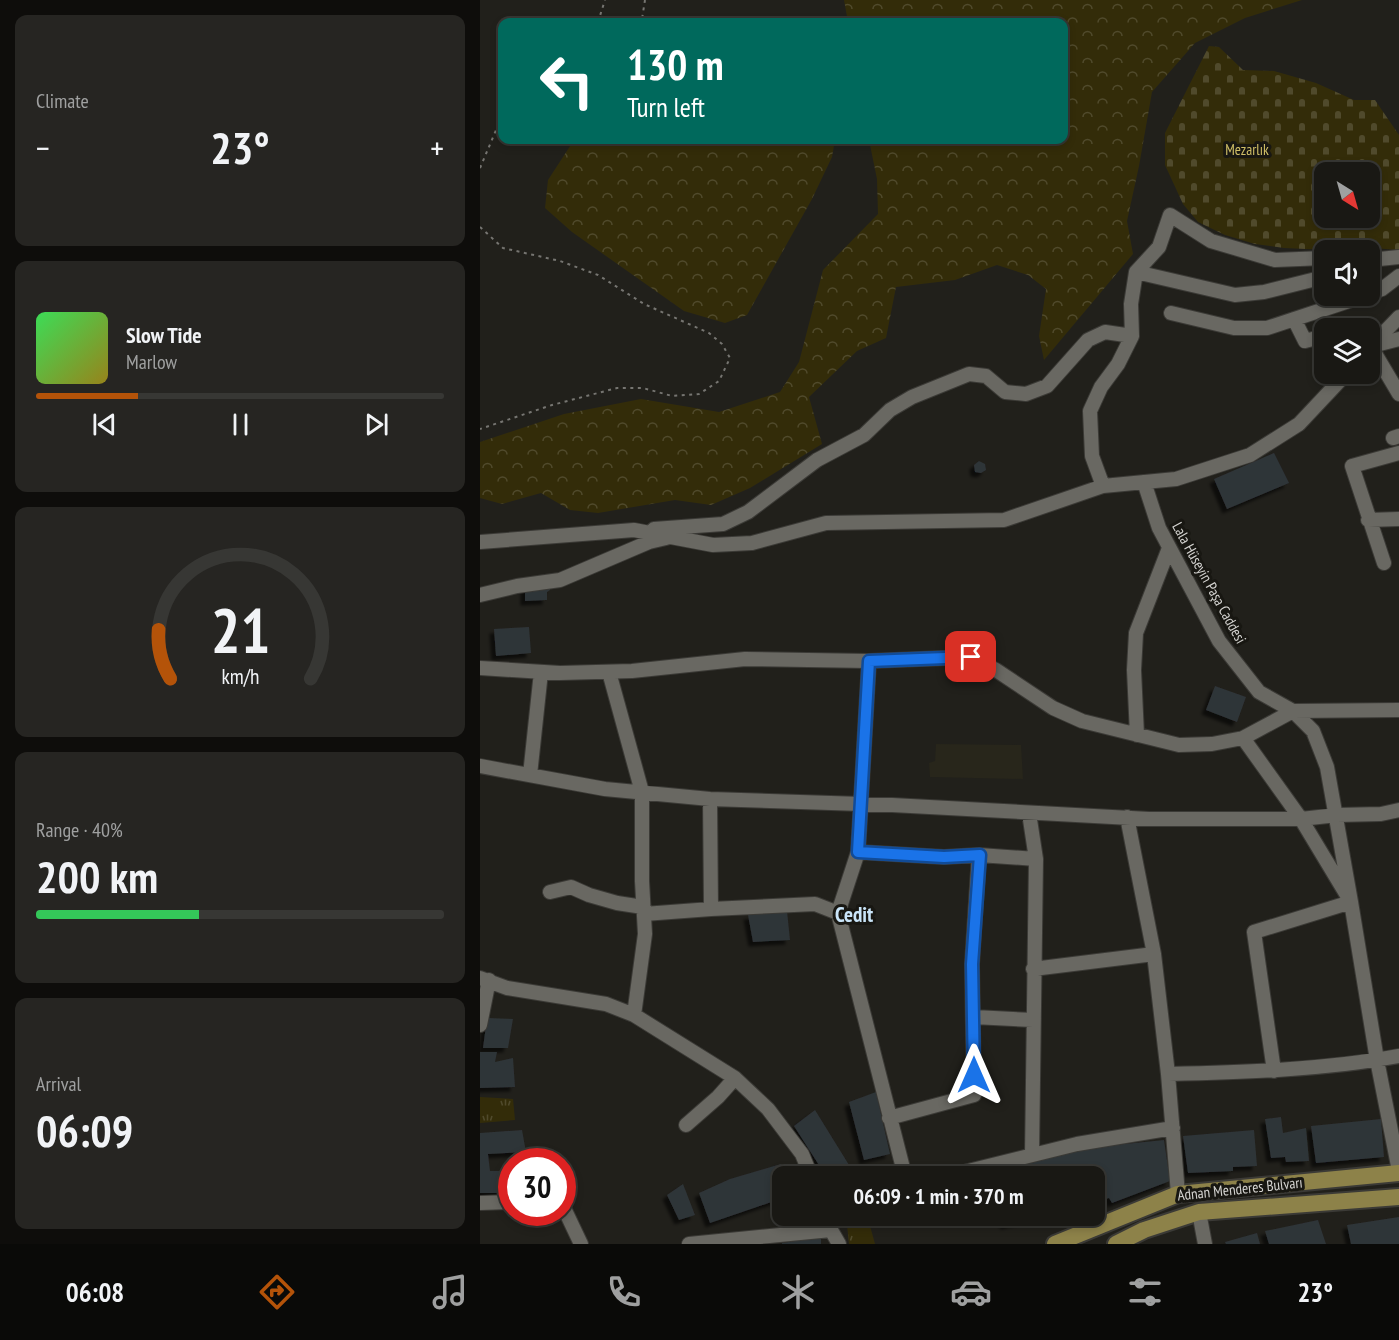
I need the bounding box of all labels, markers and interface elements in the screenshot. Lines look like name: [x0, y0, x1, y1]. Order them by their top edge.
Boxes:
text: 130 m: [627, 37, 724, 92]
icon: left: [528, 42, 606, 120]
text: Climate: [36, 88, 89, 114]
text: Turn left: [627, 90, 705, 124]
text: 23°: [210, 118, 270, 176]
text: −: [36, 126, 50, 169]
text: +: [430, 126, 444, 169]
park label: Mezarlık: [1225, 140, 1269, 159]
north arrow: [1314, 162, 1380, 228]
map controls: [1314, 162, 1380, 384]
button: sound: [1314, 240, 1380, 306]
button: layers: [1314, 318, 1380, 384]
text: Slow Tide: [126, 321, 202, 349]
text: Marlow: [126, 349, 177, 375]
icon: previous: [88, 408, 121, 441]
icon: pause: [224, 408, 257, 441]
icon: next: [360, 408, 393, 441]
street label: Lala Hüseyin Paşa Caddesi: [1168, 519, 1251, 647]
text: 21: [210, 589, 270, 670]
pin: [945, 631, 996, 682]
icon: arrive: [954, 640, 987, 673]
text: km/h: [221, 662, 259, 690]
text: Range · 40%: [36, 817, 123, 843]
text: 200 km: [36, 847, 158, 905]
district label: Cedit: [835, 901, 873, 928]
position arrow: [942, 1043, 1006, 1107]
text: Arrival: [36, 1071, 81, 1097]
text: 06:09: [36, 1101, 133, 1159]
speed limit sign: 30: [498, 1148, 576, 1226]
street label: Adnan Menderes Bulvarı: [1176, 1172, 1303, 1205]
text: 06:09 · 1 min · 370 m: [853, 1182, 1024, 1210]
icon: directions: [256, 1271, 298, 1313]
icon: music: [429, 1271, 471, 1313]
icon: phone: [603, 1271, 645, 1313]
icon: climate: [777, 1271, 819, 1313]
icon: car: [950, 1271, 992, 1313]
icon: filters: [1124, 1271, 1166, 1313]
text: 06:08: [66, 1275, 124, 1309]
text: 23°: [1297, 1275, 1333, 1309]

